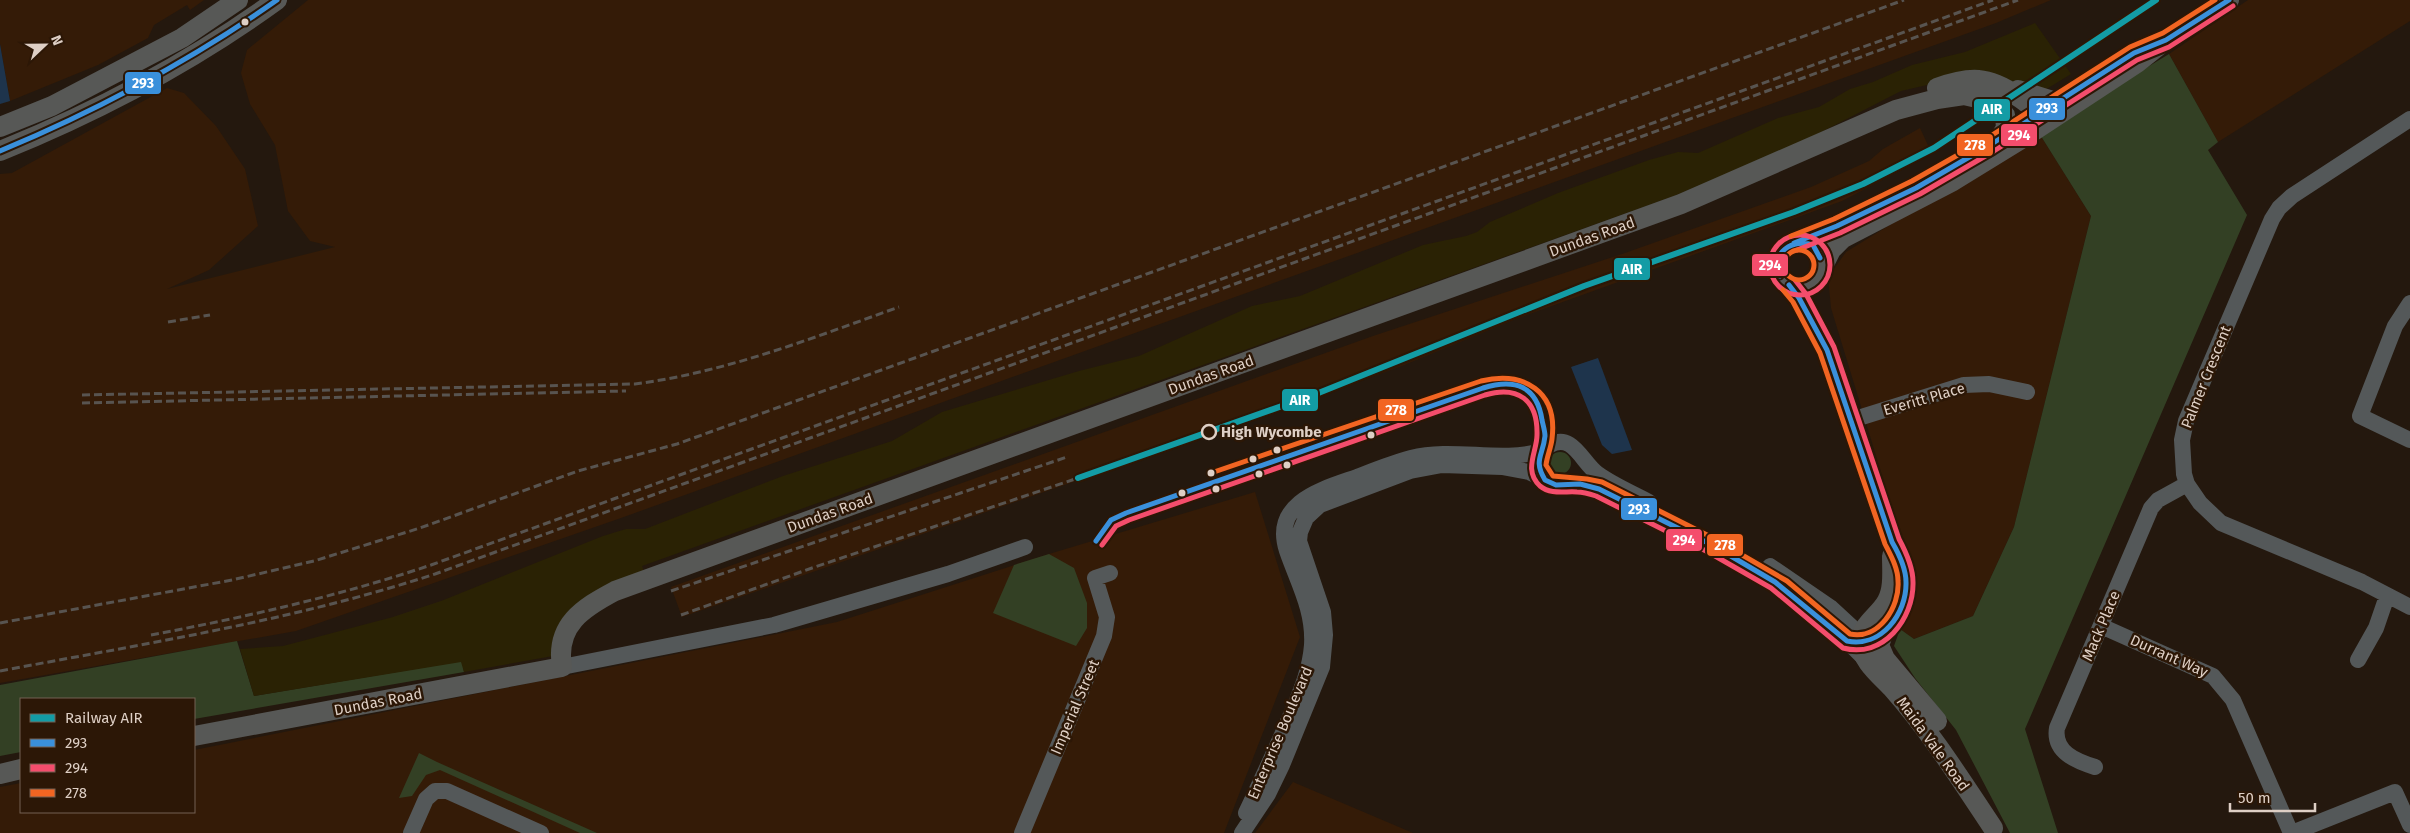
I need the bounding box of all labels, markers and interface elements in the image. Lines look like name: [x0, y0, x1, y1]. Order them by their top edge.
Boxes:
unlabelled marker: [240, 17, 250, 27]
north arrow: [20, 20, 70, 70]
text: N: [47, 33, 66, 48]
line badge: 293: [124, 71, 162, 95]
text: 293: [132, 75, 154, 92]
line badge: 293: [2028, 97, 2066, 121]
line badge: AIR: [1973, 98, 2011, 122]
text: 293: [2036, 100, 2058, 117]
text: AIR: [1981, 101, 2003, 118]
line badge: 294: [2000, 123, 2038, 147]
text: 294: [2008, 127, 2030, 144]
line badge: 278: [1956, 133, 1994, 157]
text: 278: [1964, 137, 1986, 154]
street label: Dundas Road: [1547, 213, 1637, 261]
line badge: 294: [1751, 253, 1789, 277]
line badge: AIR: [1613, 257, 1651, 281]
text: 294: [1759, 257, 1781, 274]
text: AIR: [1621, 261, 1643, 278]
street label: Palmer Crescent: [2177, 323, 2235, 431]
street label: Dundas Road: [1166, 351, 1256, 399]
street label: Everitt Place: [1881, 379, 1967, 419]
line badge: AIR: [1281, 388, 1319, 412]
text: AIR: [1289, 392, 1311, 409]
line badge: 278: [1377, 398, 1415, 422]
text: 278: [1385, 402, 1407, 419]
place label: High Wycombe: [1221, 423, 1322, 441]
marker: High Wycombe: [1201, 424, 1217, 440]
unlabelled marker: [1366, 430, 1376, 440]
unlabelled marker: [1272, 445, 1282, 455]
unlabelled marker: [1248, 454, 1258, 464]
unlabelled marker: [1282, 460, 1292, 470]
unlabelled marker: [1206, 468, 1216, 478]
unlabelled marker: [1254, 469, 1264, 479]
unlabelled marker: [1211, 484, 1221, 494]
unlabelled marker: [1177, 488, 1187, 498]
street label: Dundas Road: [785, 489, 875, 537]
line badge: 293: [1620, 497, 1658, 521]
text: 293: [1628, 501, 1650, 518]
line badge: 294: [1665, 528, 1703, 552]
text: 294: [1673, 532, 1695, 549]
line badge: 278: [1706, 533, 1744, 557]
text: 278: [1714, 537, 1736, 554]
street label: Mack Place: [2078, 588, 2124, 664]
street label: Durrant Way: [2127, 631, 2211, 681]
street label: Imperial Street: [1047, 656, 1103, 757]
street label: Enterprise Boulevard: [1244, 664, 1316, 802]
street label: Dundas Road: [332, 685, 424, 719]
street label: Maida Vale Road: [1893, 693, 1973, 795]
legend: [20, 698, 195, 813]
text: Railway AIR: [65, 709, 143, 727]
text: 293: [65, 734, 87, 752]
text: 294: [65, 759, 88, 777]
scale bar: [2230, 780, 2315, 812]
text: 278: [65, 784, 87, 802]
text: 50 m: [2238, 789, 2271, 807]

